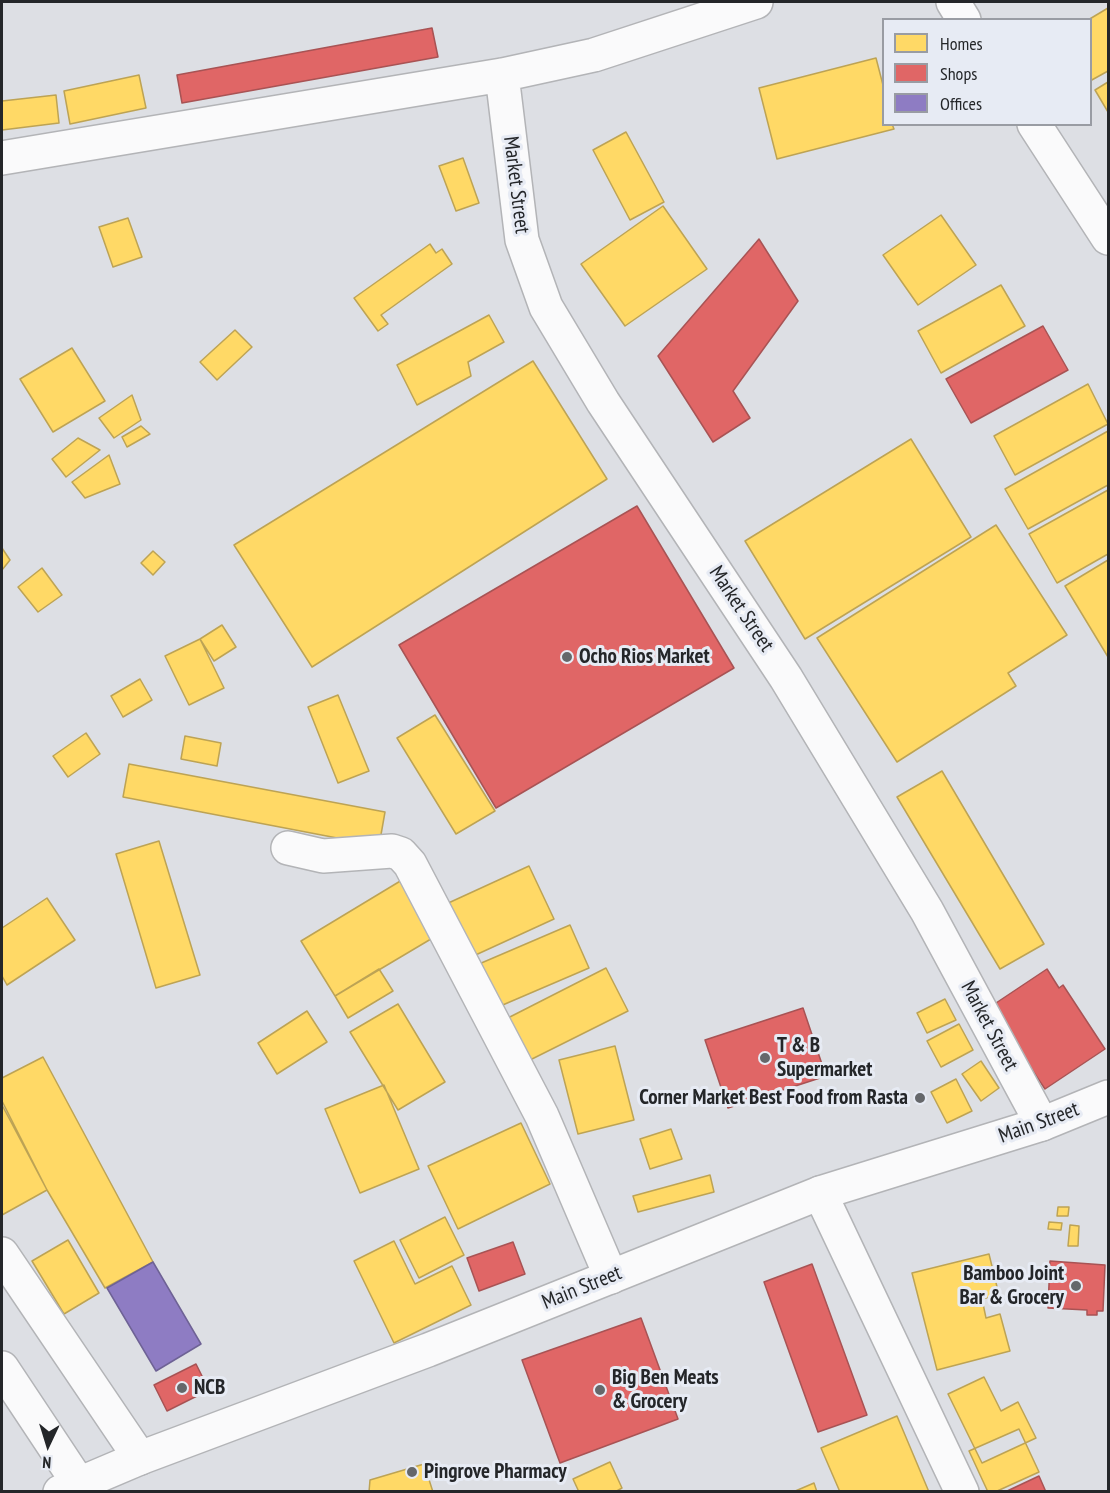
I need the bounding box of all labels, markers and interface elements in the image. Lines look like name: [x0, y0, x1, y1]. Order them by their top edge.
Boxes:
legend: [882, 18, 1092, 126]
text: Homes: [940, 32, 983, 55]
text: Shops: [940, 62, 977, 85]
text: Offices: [940, 92, 982, 115]
street label: Market Street: [498, 135, 534, 235]
street label: Market Street: [703, 561, 779, 657]
place label: Ocho Rios Market: [579, 644, 710, 670]
marker: Ocho Rios Market: [560, 650, 574, 664]
street label: Market Street: [955, 977, 1023, 1075]
place label: T & B Supermarket: [777, 1033, 872, 1083]
marker: T & B Supermarket: [758, 1051, 772, 1065]
place label: Corner Market Best Food from Rasta: [639, 1085, 908, 1111]
marker: Corner Market Best Food from Rasta: [913, 1091, 927, 1105]
street label: Main Street: [995, 1097, 1083, 1149]
street label: Main Street: [539, 1261, 625, 1315]
place label: Bamboo Joint Bar & Grocery: [960, 1261, 1064, 1311]
marker: Bamboo Joint Bar & Grocery: [1069, 1279, 1083, 1293]
place label: Big Ben Meats & Grocery: [612, 1365, 719, 1415]
place label: NCB: [194, 1375, 225, 1401]
marker: NCB: [175, 1381, 189, 1395]
marker: Big Ben Meats & Grocery: [593, 1383, 607, 1397]
north arrow: [18, 1415, 78, 1475]
text: N: [42, 1453, 52, 1473]
place label: Pingrove Pharmacy: [424, 1459, 567, 1485]
marker: Pingrove Pharmacy: [405, 1465, 419, 1479]

